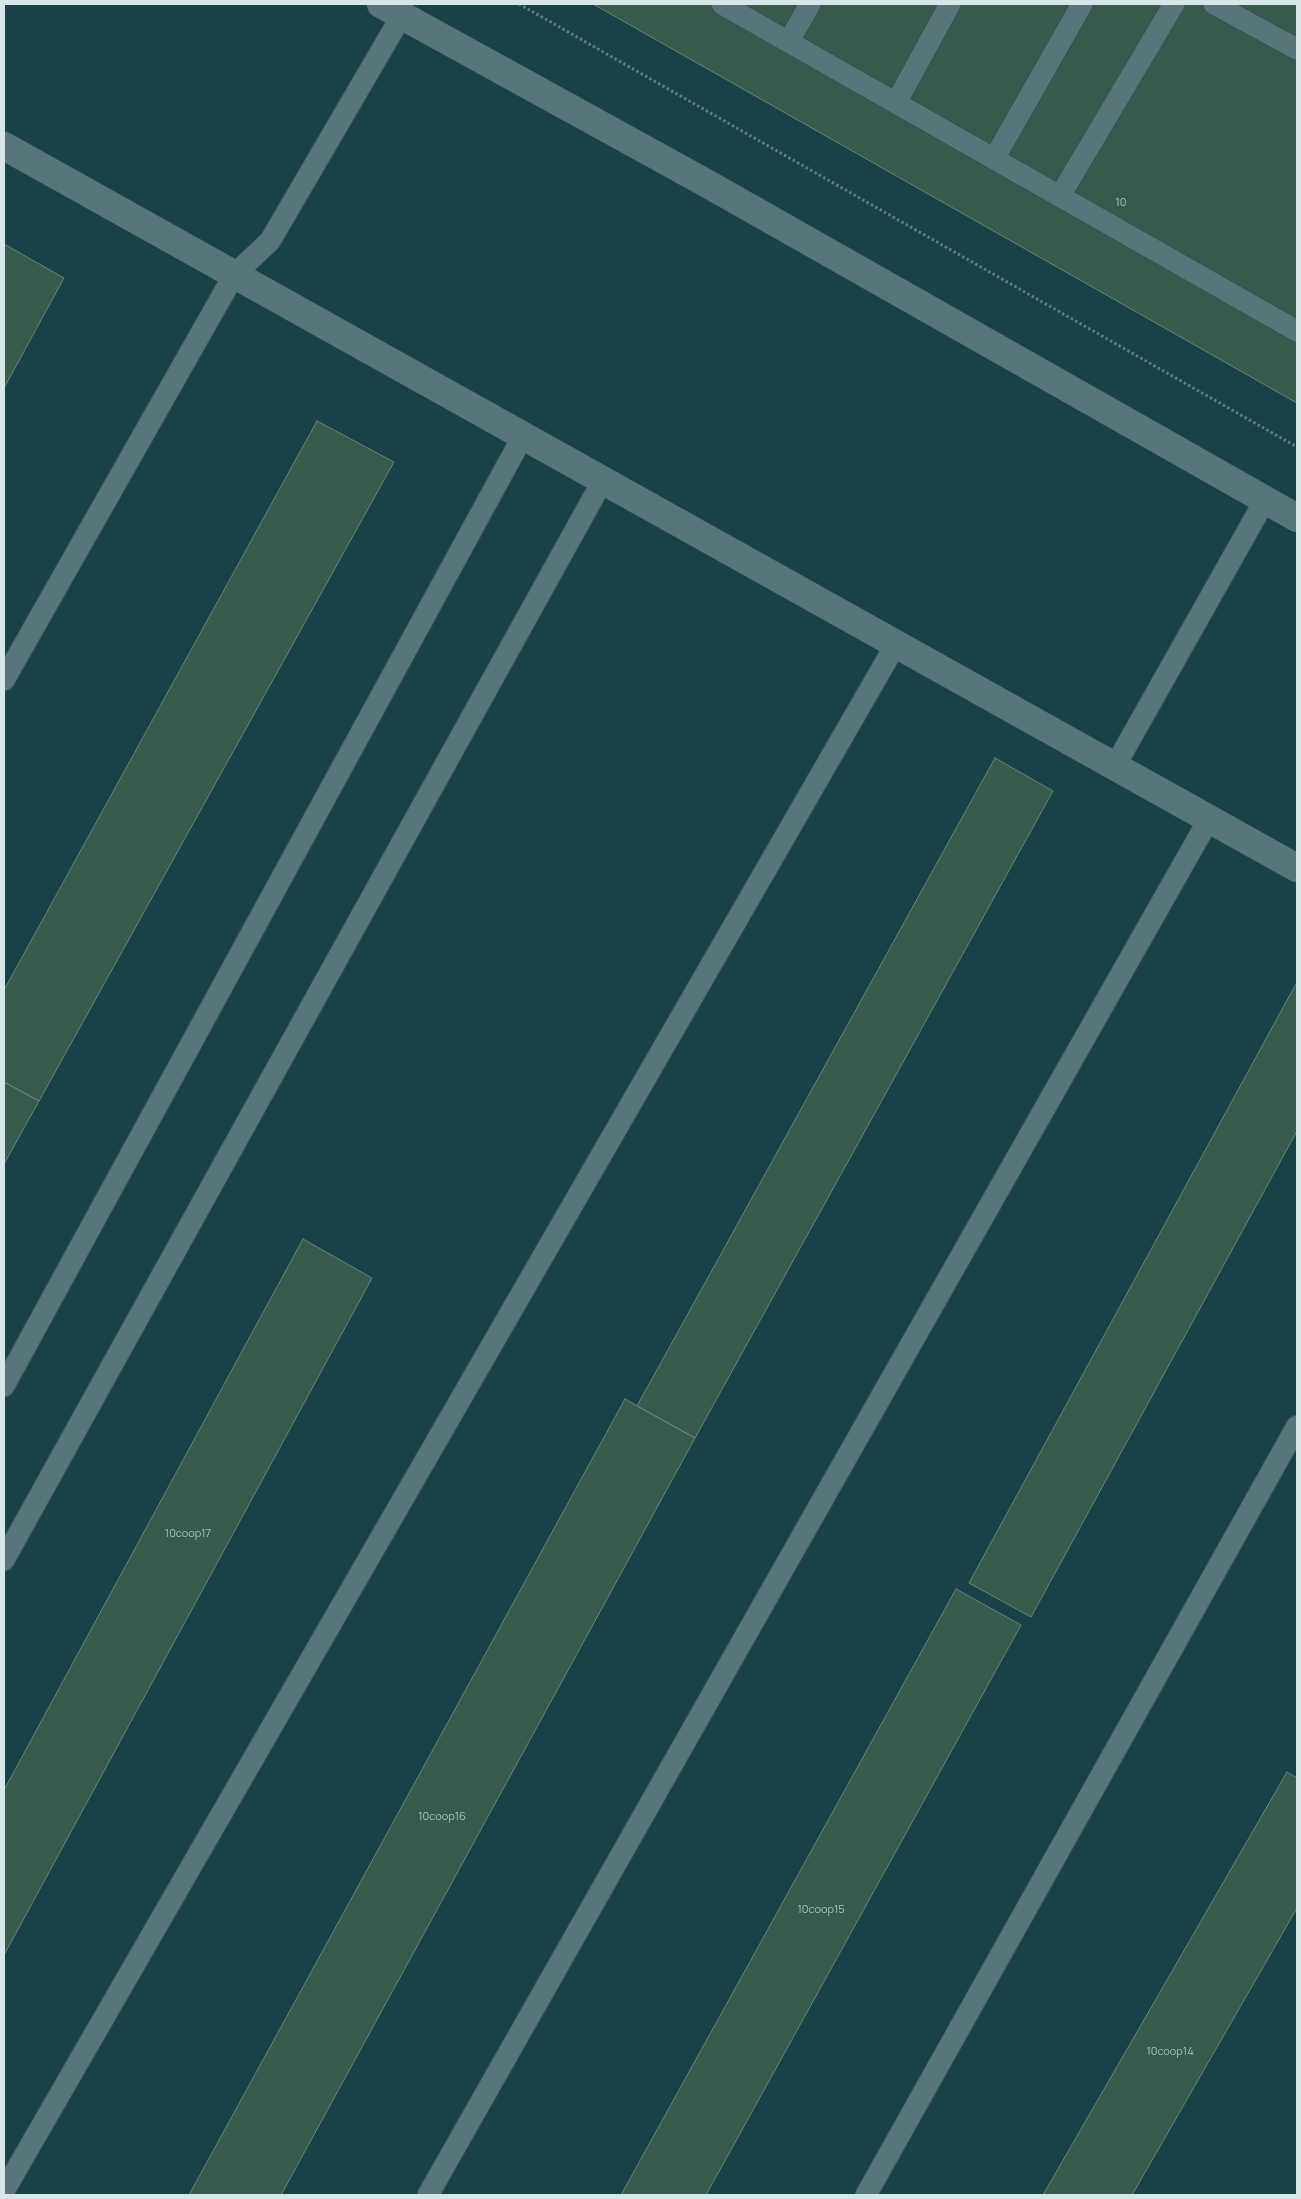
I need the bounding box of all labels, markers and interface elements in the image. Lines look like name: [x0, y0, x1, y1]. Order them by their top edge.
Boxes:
house number: 10: [1116, 196, 1126, 210]
house number: 10соор17: [165, 1527, 211, 1541]
house number: 10соор16: [418, 1810, 466, 1824]
house number: 10соор15: [797, 1903, 845, 1917]
house number: 10соор14: [1146, 2045, 1194, 2059]

